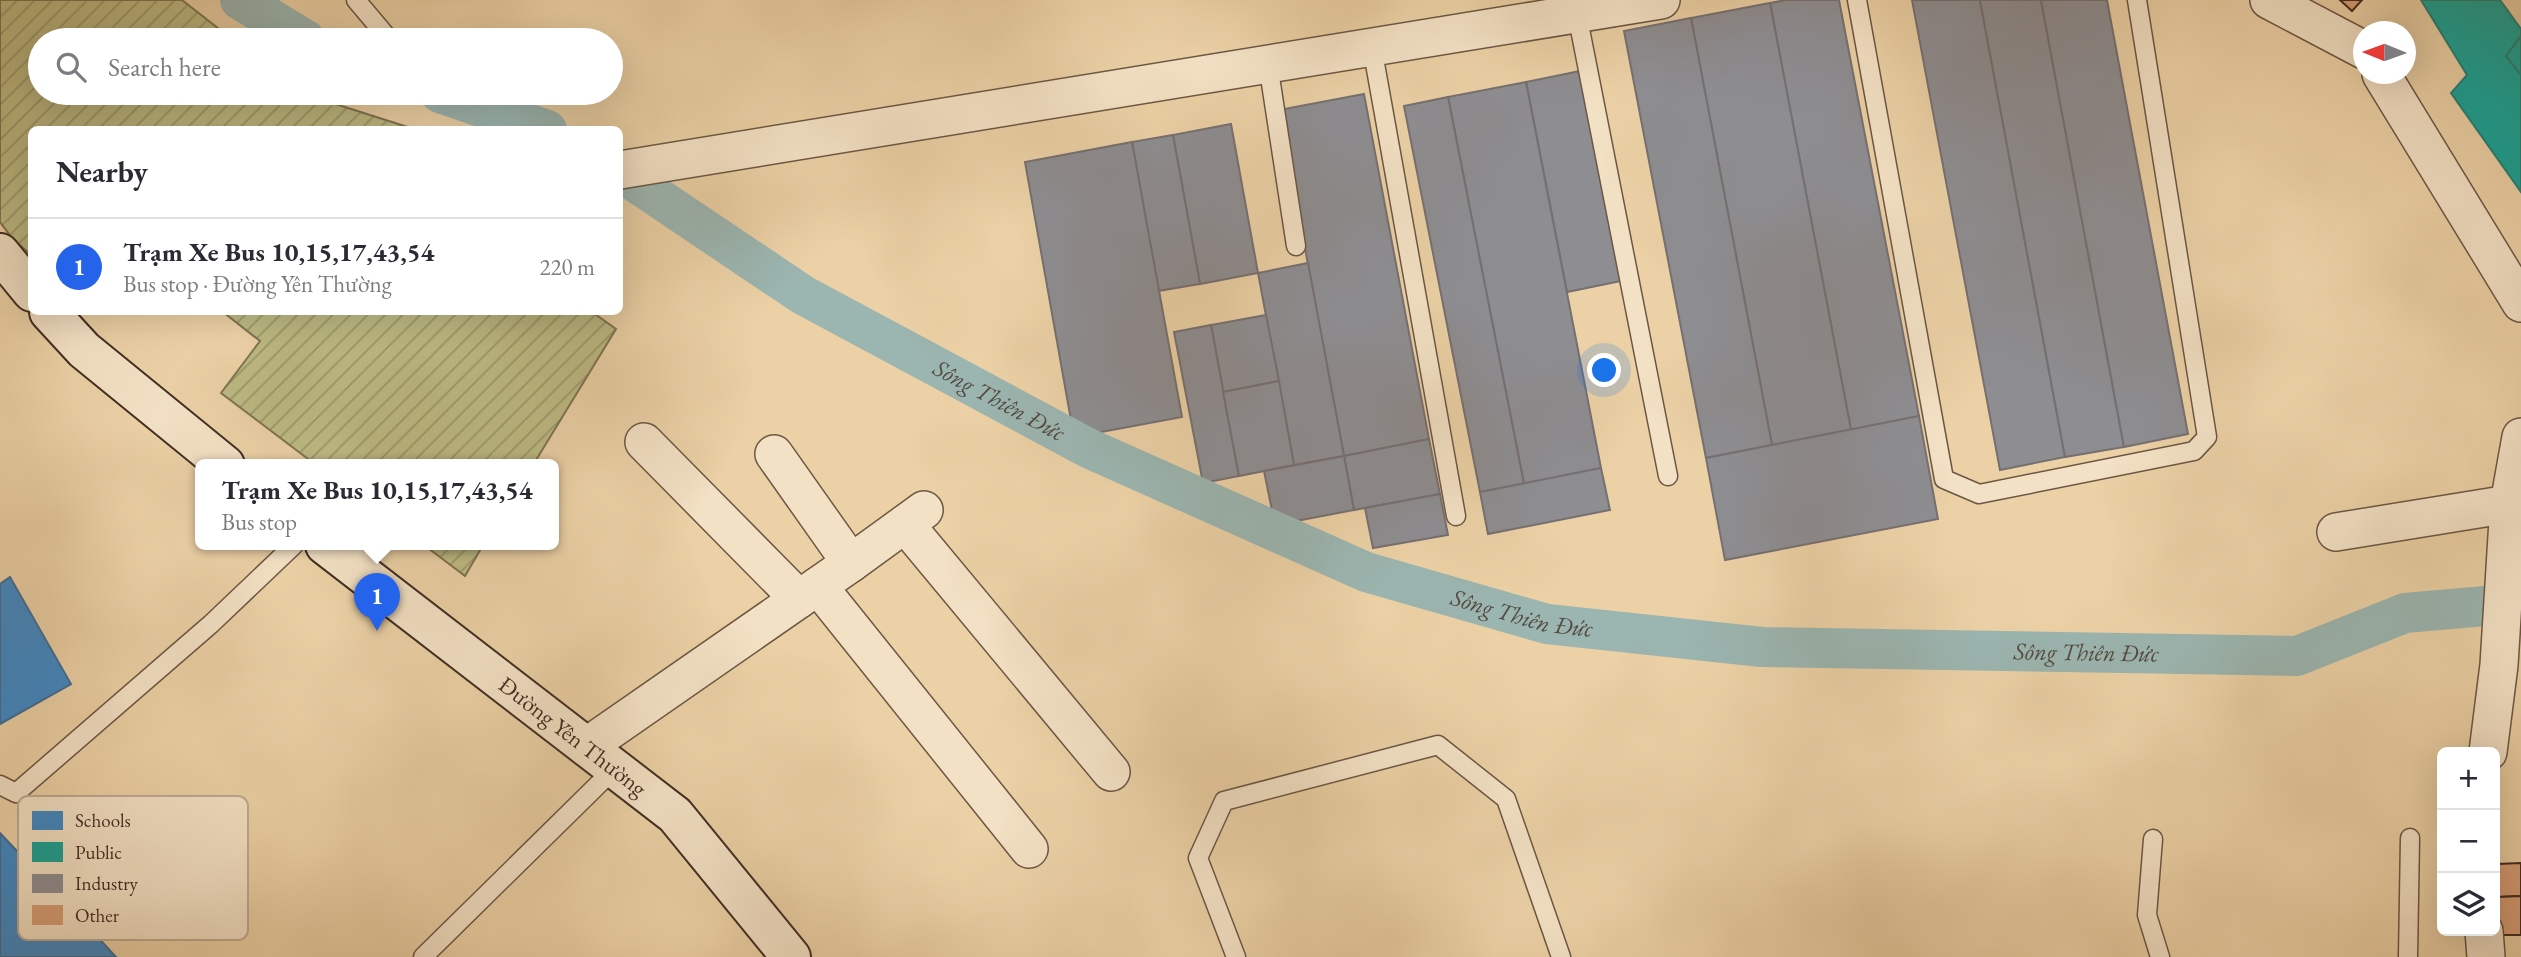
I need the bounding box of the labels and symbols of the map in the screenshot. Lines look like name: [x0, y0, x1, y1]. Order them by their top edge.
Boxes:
north arrow: [2353, 21, 2416, 84]
water label: Sông Thiên Đức: [927, 351, 1071, 448]
your location: [1587, 353, 1621, 387]
pin: 1: [354, 573, 400, 631]
water label: Sông Thiên Đức: [1447, 581, 1595, 644]
water label: Sông Thiên Đức: [2012, 635, 2159, 669]
street label: Đường Yên Thường: [493, 670, 654, 803]
legend: [18, 796, 248, 940]
text: Schools: [75, 808, 131, 833]
text: Public: [75, 840, 122, 865]
text: Industry: [75, 871, 139, 896]
text: Other: [75, 903, 120, 928]

